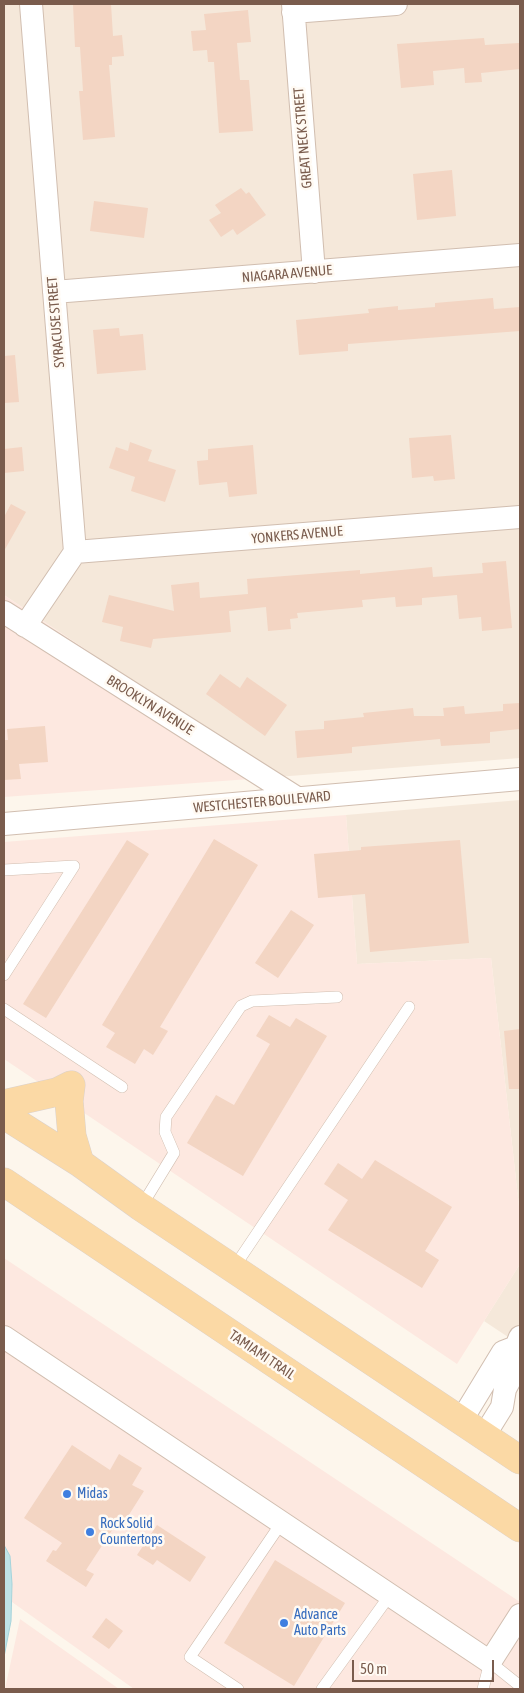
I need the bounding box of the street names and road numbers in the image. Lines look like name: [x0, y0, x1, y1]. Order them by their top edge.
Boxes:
street label: GREAT NECK STREET: [290, 87, 316, 189]
street label: NIAGARA AVENUE: [241, 262, 333, 286]
street label: SYRACUSE STREET: [44, 276, 68, 368]
street label: YONKERS AVENUE: [251, 523, 343, 547]
street label: BROOKLYN AVENUE: [103, 672, 197, 738]
street label: WESTCHESTER BOULEVARD: [193, 788, 331, 816]
street label: TAMIAMI TRAIL: [226, 1327, 298, 1383]

